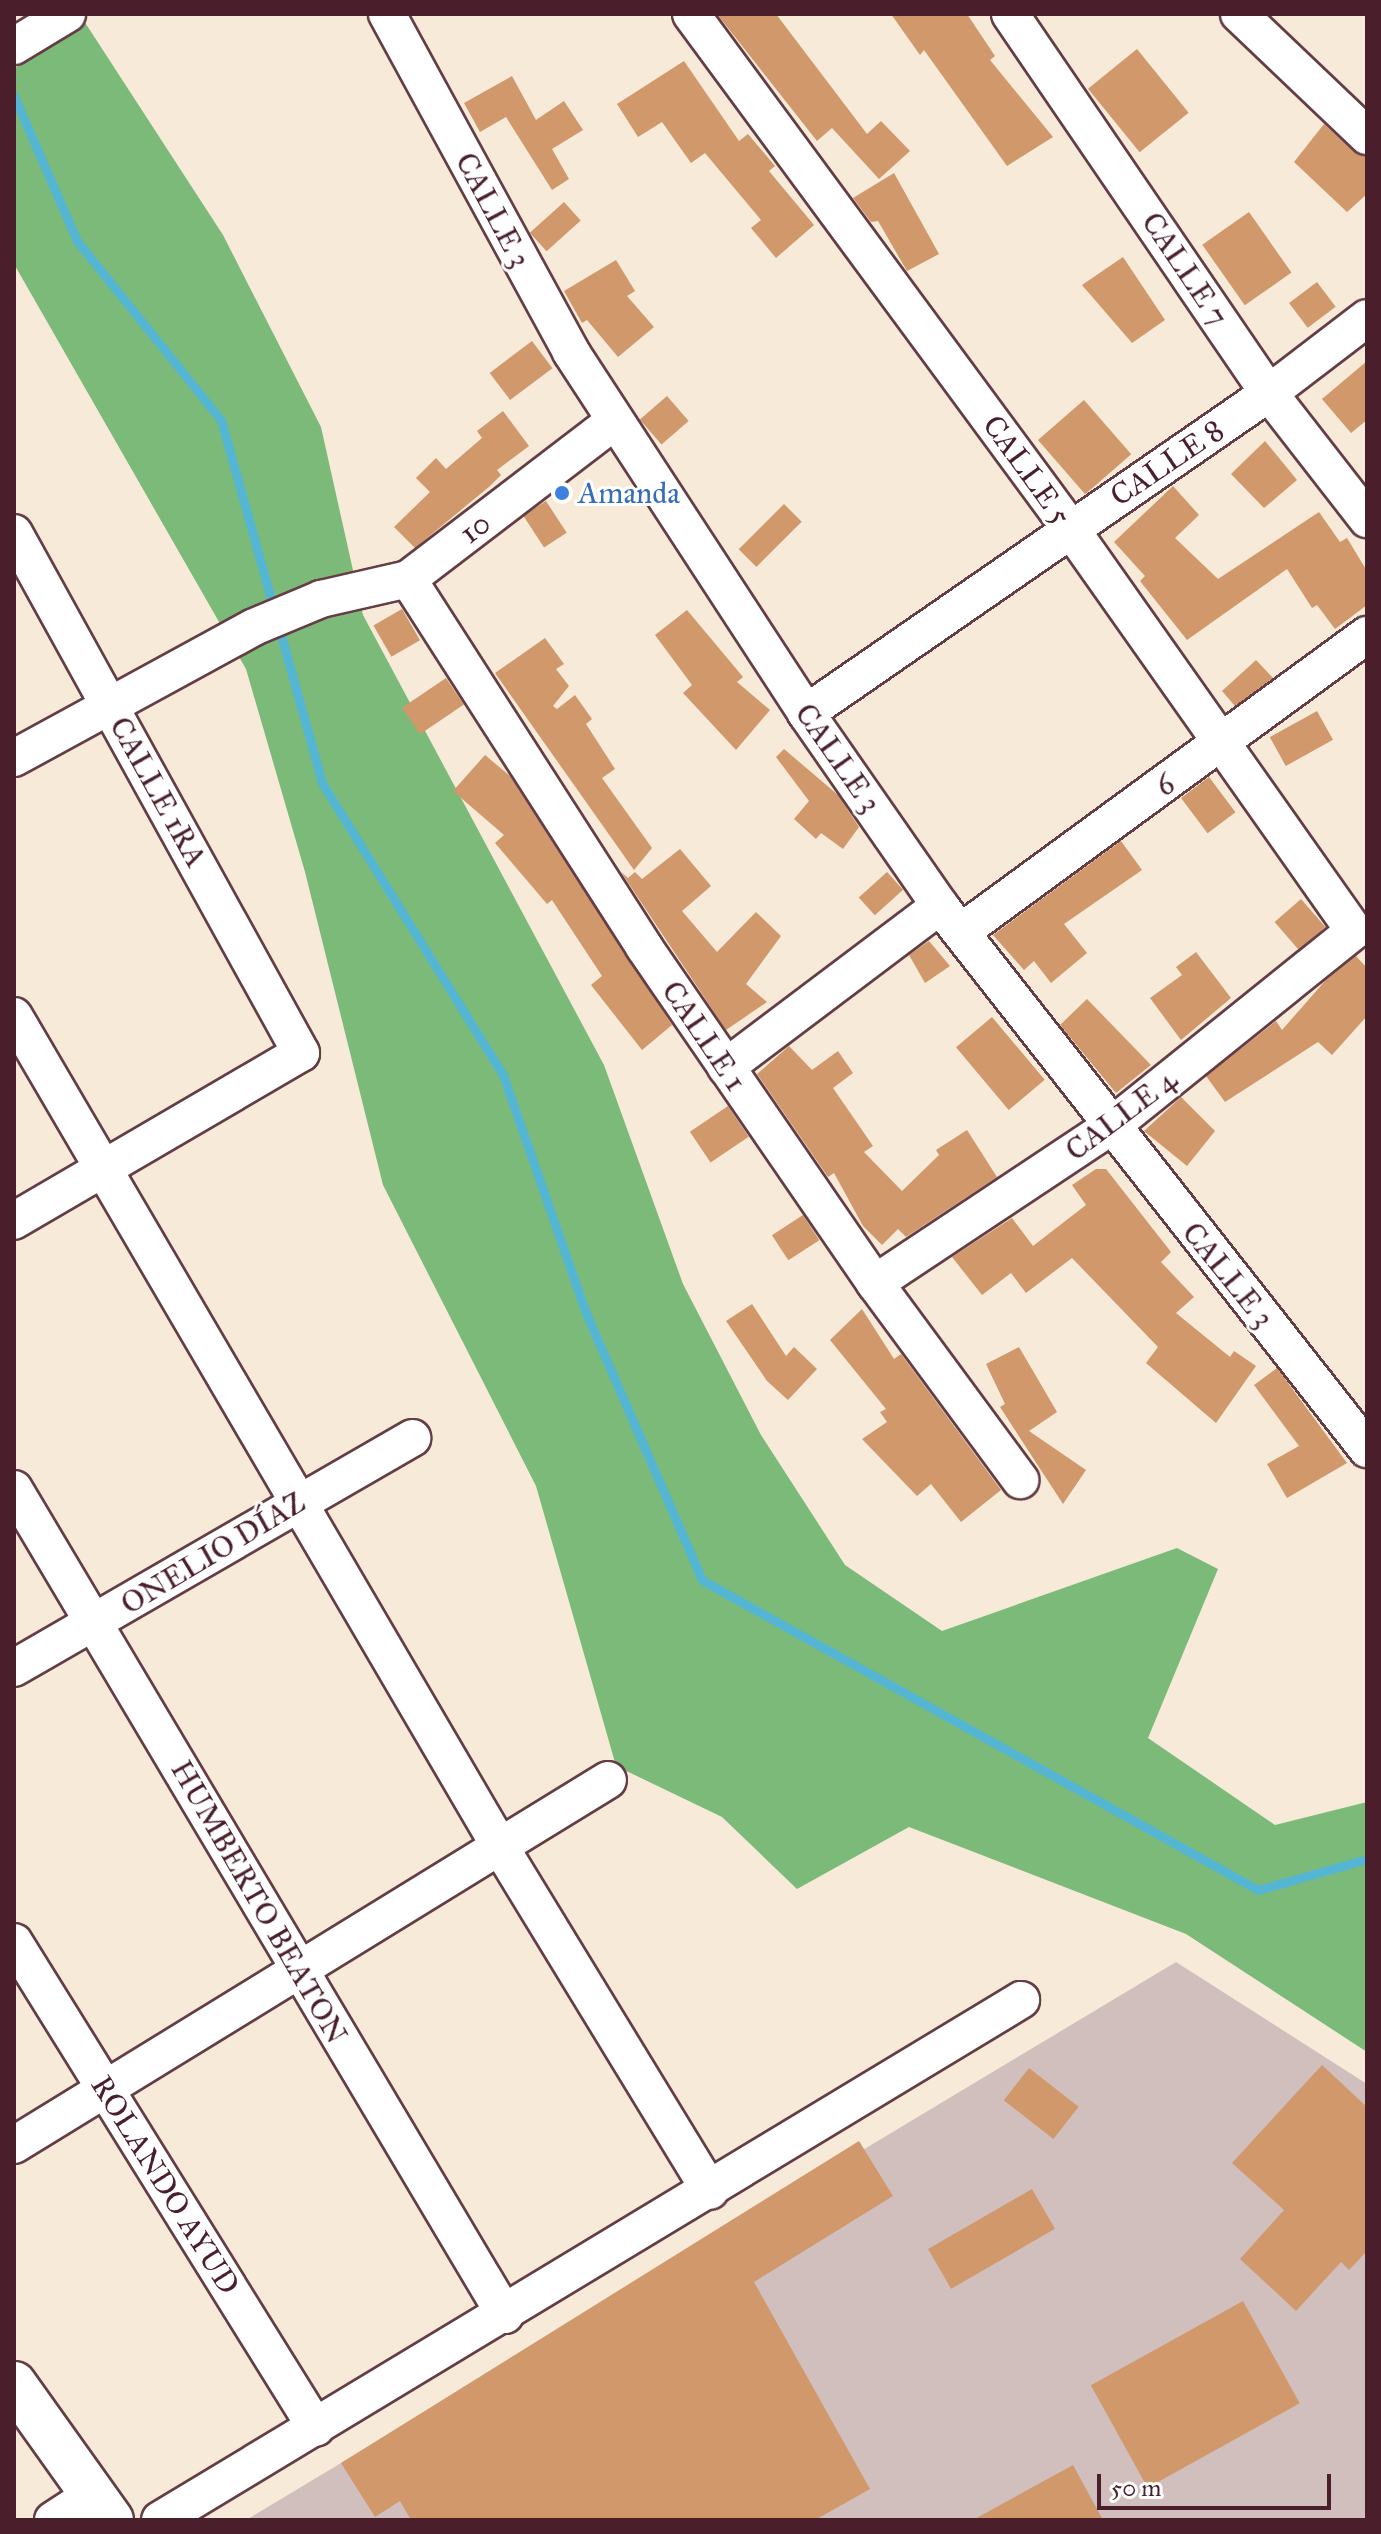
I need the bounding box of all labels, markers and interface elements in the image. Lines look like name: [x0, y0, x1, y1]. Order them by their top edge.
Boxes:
street label: CALLE 3: [448, 146, 538, 274]
street label: CALLE 7: [1134, 205, 1236, 333]
street label: CALLE 5: [975, 408, 1079, 532]
street label: CALLE 8: [1104, 412, 1230, 514]
place label: Amanda: [578, 475, 680, 511]
marker: Amanda: [553, 484, 571, 502]
street label: 10: [452, 505, 498, 551]
street label: CALLE 3: [787, 697, 889, 819]
street label: CALLE 1RA: [102, 711, 214, 873]
street label: 6: [1148, 766, 1182, 804]
street label: CALLE 1: [654, 974, 754, 1098]
street label: CALLE 4: [1058, 1062, 1184, 1168]
street label: CALLE 3: [1175, 1215, 1281, 1335]
street label: ONELIO DÍAZ: [114, 1484, 312, 1622]
street label: HUMBERTO BEATON: [163, 1754, 355, 2050]
street label: ROLANDO AYUD: [83, 2069, 247, 2301]
scale bar: [1101, 2458, 1335, 2508]
text: 50 m: [1111, 2473, 1161, 2503]

